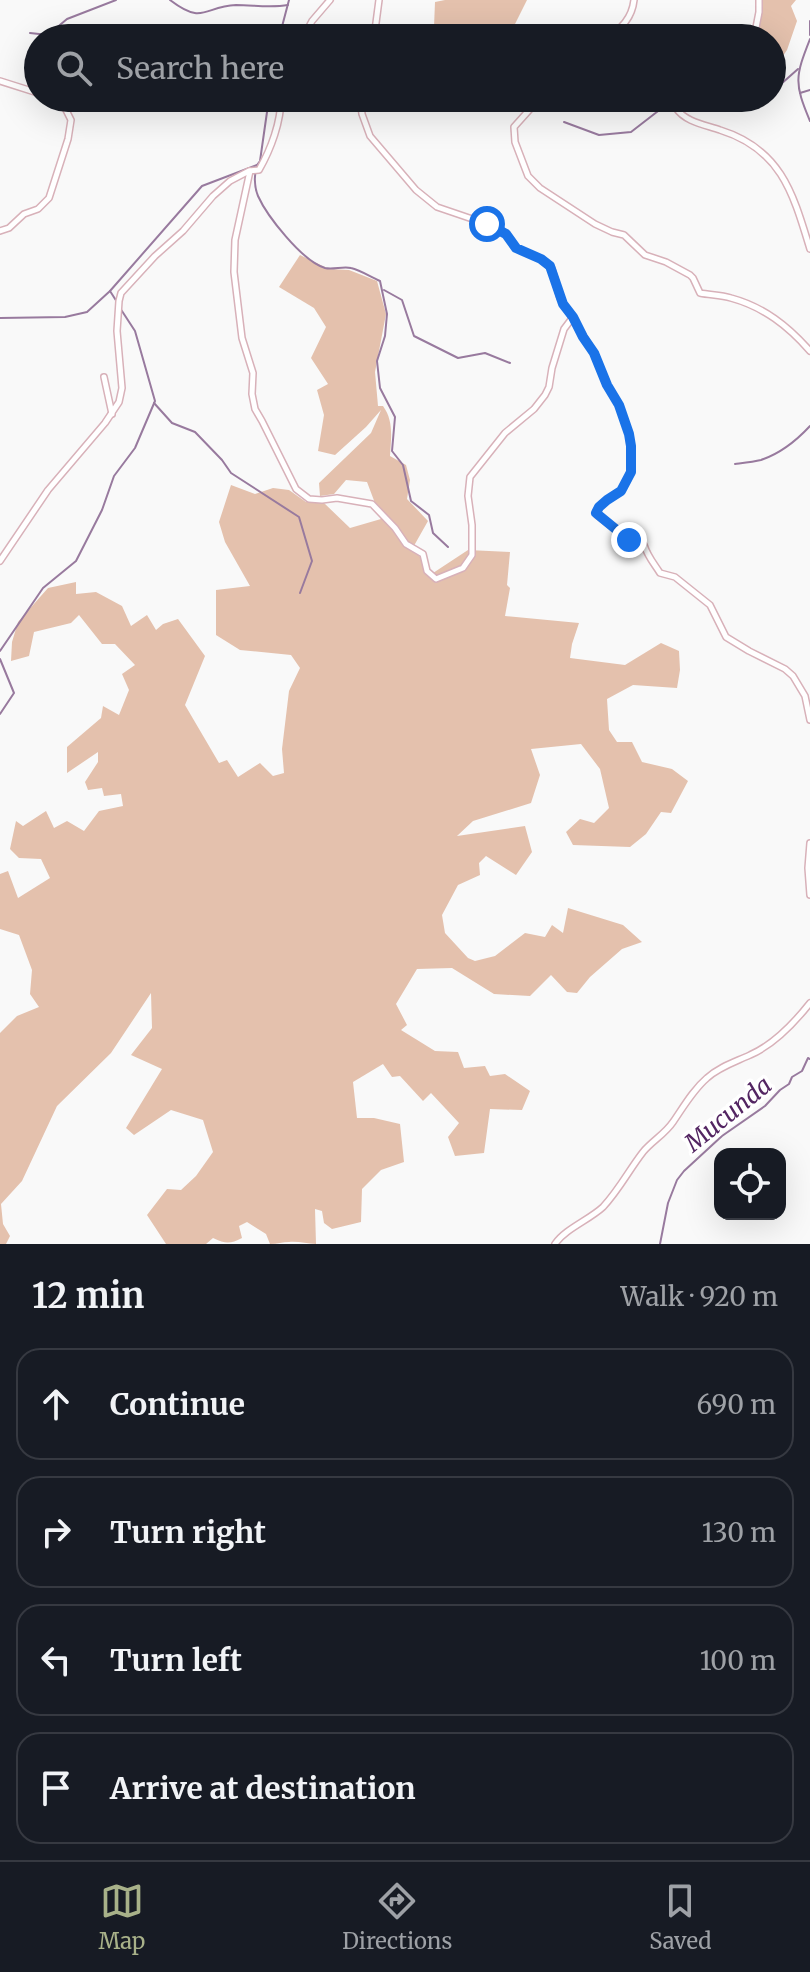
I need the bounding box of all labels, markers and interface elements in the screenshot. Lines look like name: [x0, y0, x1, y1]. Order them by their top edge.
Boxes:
search box: [24, 24, 786, 112]
icon: search: [52, 46, 96, 90]
text: Search here: [116, 49, 284, 87]
route start: [469, 206, 505, 242]
route end: [611, 522, 647, 558]
water label: Mucunda: [677, 1069, 778, 1159]
map controls: [714, 1148, 786, 1220]
button: locate: [714, 1148, 786, 1220]
text: 12 min: [32, 1275, 144, 1317]
text: Walk · 920 m: [621, 1280, 778, 1313]
icon: ahead: [34, 1382, 78, 1426]
text: Continue: [110, 1385, 245, 1423]
text: 690 m: [696, 1388, 776, 1421]
icon: right: [34, 1510, 78, 1554]
text: Turn right: [110, 1513, 266, 1551]
text: 130 m: [702, 1516, 776, 1549]
icon: left: [34, 1638, 78, 1682]
text: Turn left: [110, 1641, 242, 1679]
text: 100 m: [700, 1644, 776, 1677]
icon: arrive: [34, 1766, 78, 1810]
text: Arrive at destination: [110, 1769, 416, 1807]
tab: Map: [98, 1879, 145, 1955]
tab: Directions: [342, 1879, 452, 1955]
tab: Saved: [649, 1879, 712, 1955]

